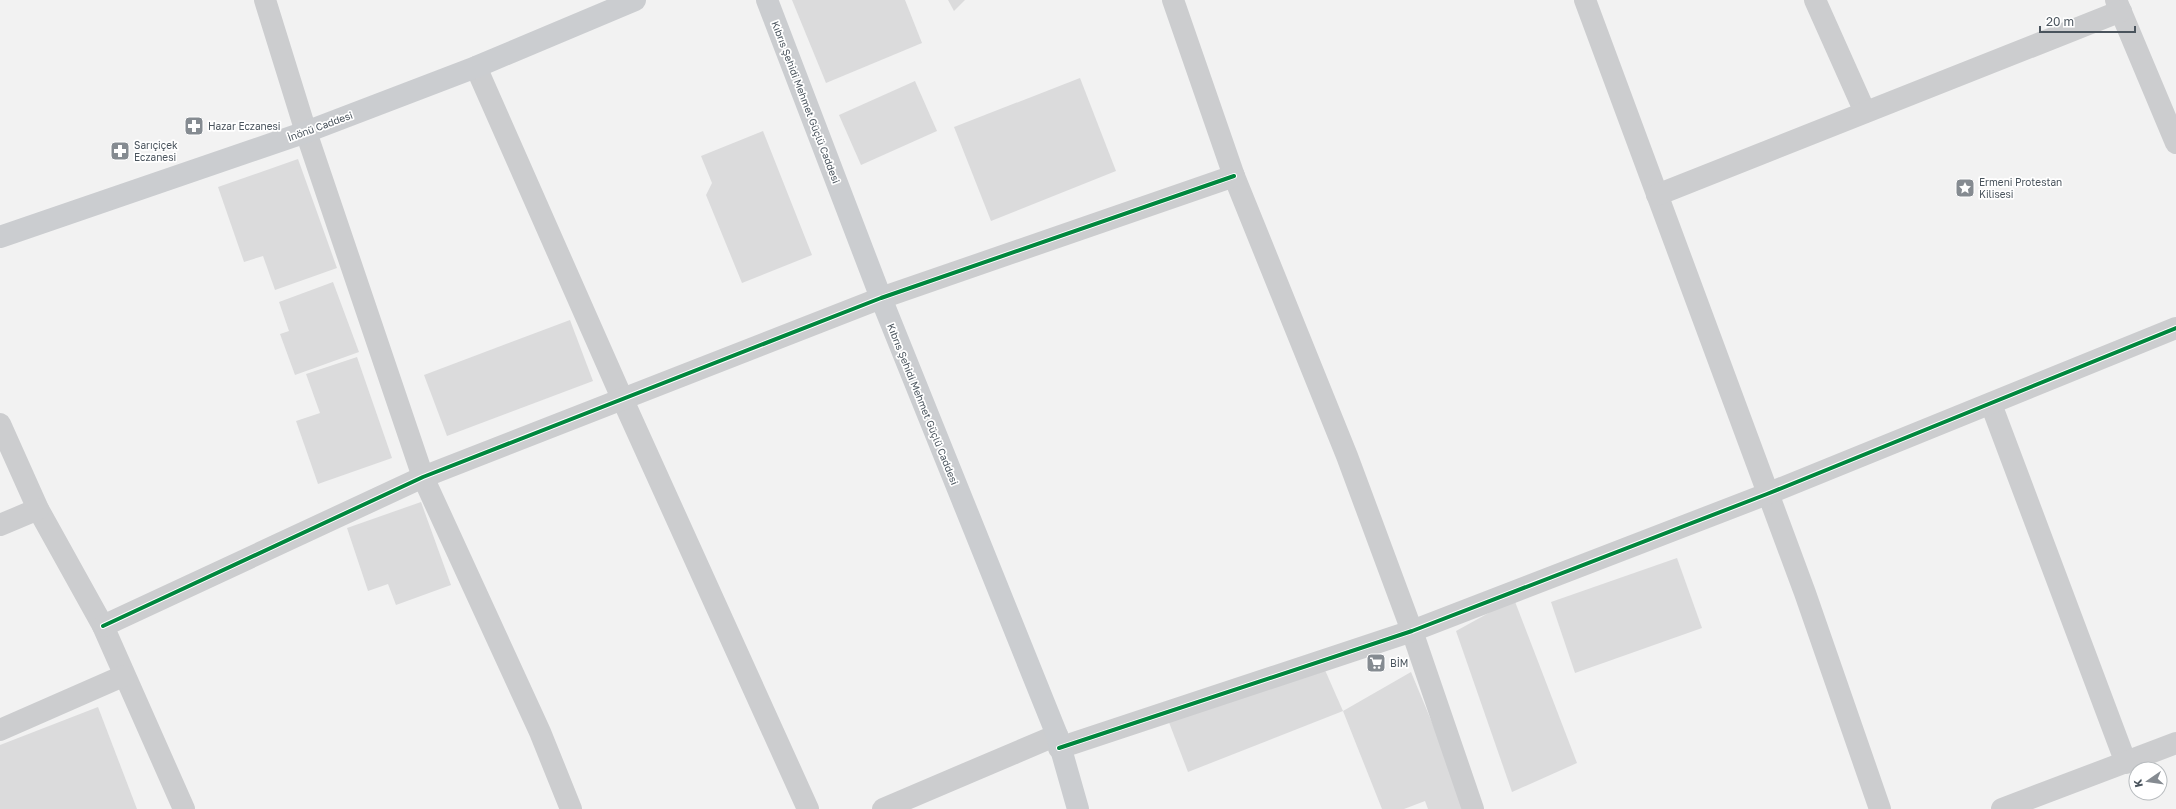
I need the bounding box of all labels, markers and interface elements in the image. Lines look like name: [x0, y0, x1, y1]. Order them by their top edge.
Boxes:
scale bar: [2040, 8, 2135, 34]
text: 20 m: [2046, 14, 2074, 29]
street label: Kıbrıs Şehidi Mehmet Güçlü Caddesi: [769, 19, 843, 185]
street label: İnönü Caddesi: [285, 108, 354, 143]
pharmacy icon: Hazar Eczanesi: [183, 115, 205, 137]
place label: Hazar Eczanesi: [208, 120, 281, 132]
place label: Sarıçiçek Eczanesi: [134, 139, 178, 163]
pharmacy icon: Sarıçiçek Eczanesi: [109, 140, 131, 162]
place label: Ermeni Protestan Kilisesi: [1979, 176, 2062, 200]
place icon: Ermeni Protestan Kilisesi: [1954, 177, 1976, 199]
street label: Kıbrıs Şehidi Mehmet Güçlü Caddesi: [885, 322, 961, 486]
supermarket icon: BİM: [1365, 652, 1387, 674]
place label: BİM: [1390, 656, 1408, 669]
north arrow: [2128, 761, 2168, 801]
text: K: [2131, 778, 2145, 789]

